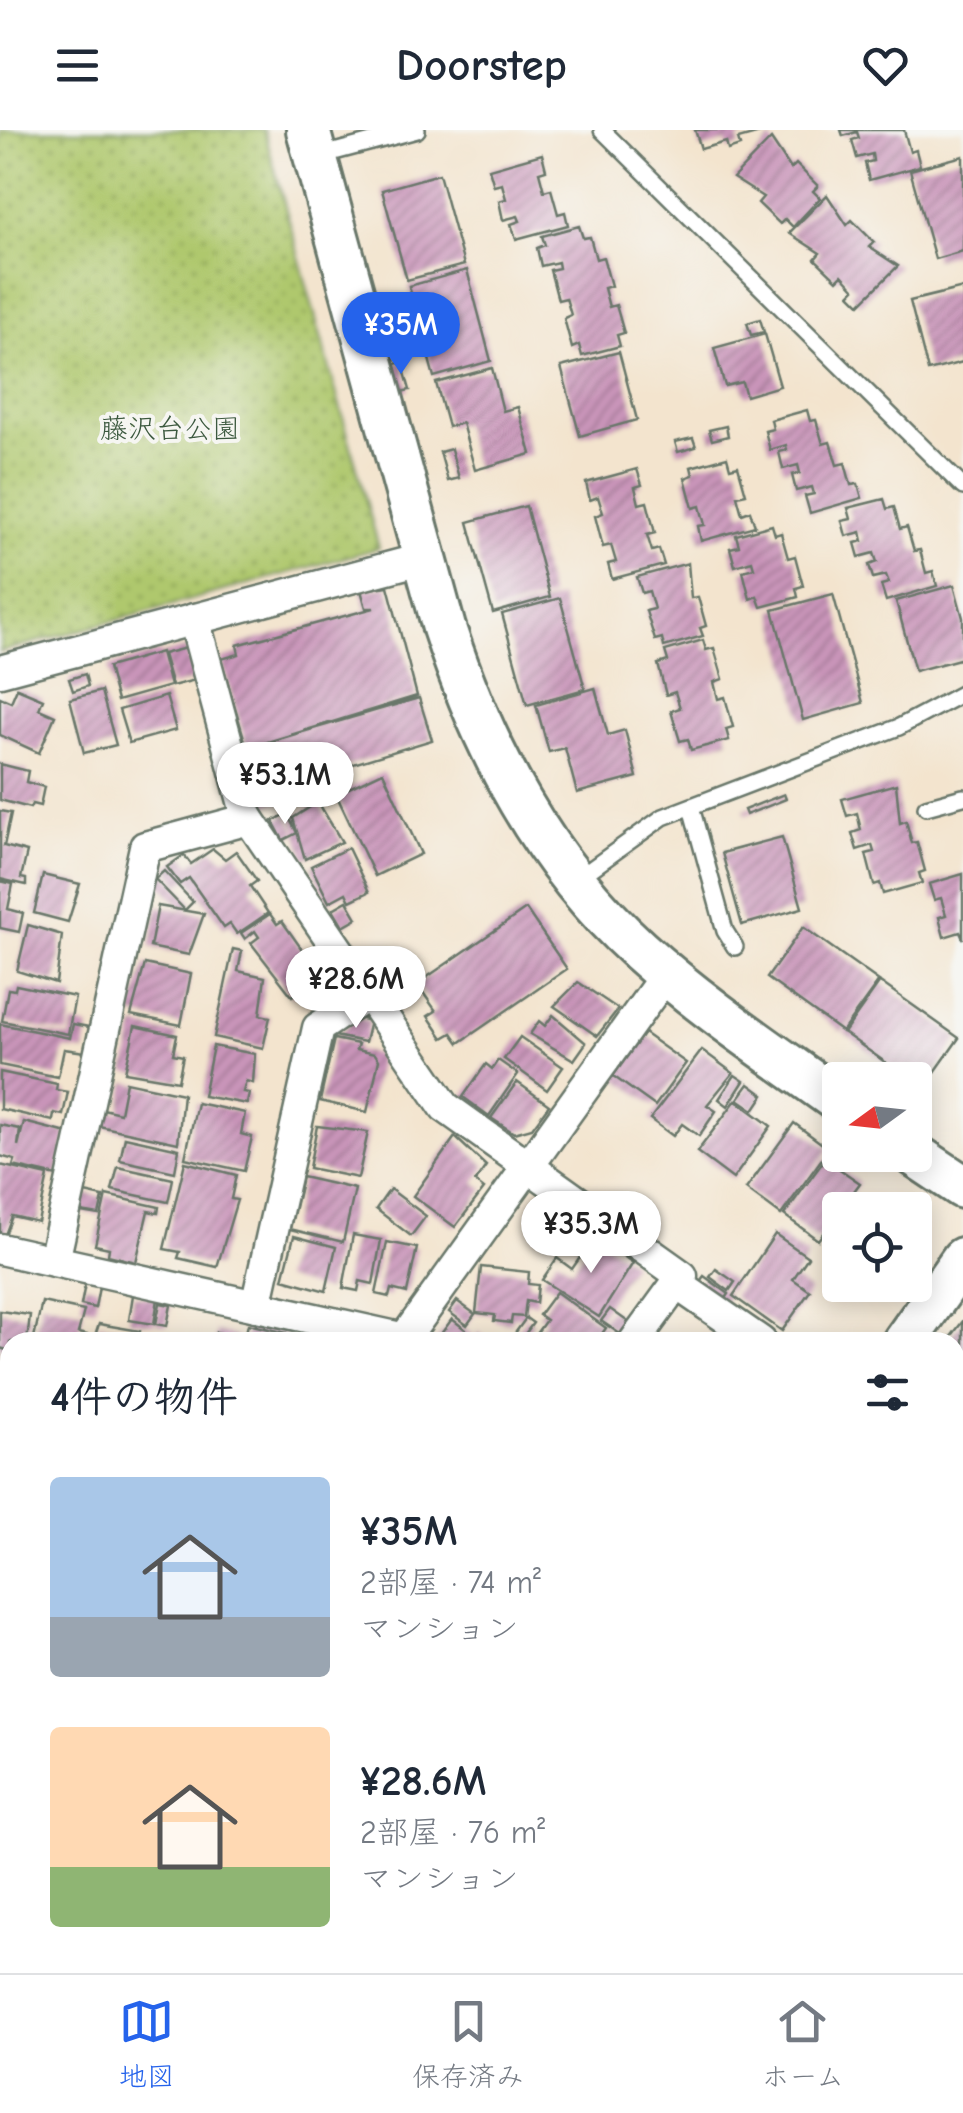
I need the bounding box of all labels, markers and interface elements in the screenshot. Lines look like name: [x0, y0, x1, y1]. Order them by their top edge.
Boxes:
icon: menu: [50, 38, 105, 93]
icon: heart: [858, 38, 913, 93]
text: Doorstep: [396, 39, 567, 91]
pin: ¥35M: [342, 292, 460, 377]
text: ¥35M: [364, 306, 438, 343]
park label: 藤沢台公園: [100, 413, 240, 445]
pin: ¥53.1M: [204, 742, 366, 827]
text: ¥53.1M: [239, 756, 331, 793]
pin: ¥28.6M: [275, 946, 437, 1031]
text: ¥28.6M: [308, 960, 404, 997]
north arrow: [822, 1062, 932, 1172]
map controls: [822, 1062, 932, 1302]
pin: ¥35.3M: [510, 1191, 672, 1276]
button: locate: [822, 1192, 932, 1302]
text: ¥35.3M: [543, 1205, 639, 1242]
icon: filters: [860, 1365, 915, 1420]
text: 4件の物件: [50, 1373, 238, 1422]
text: ¥35M: [360, 1507, 458, 1556]
icon: home: [130, 1517, 250, 1637]
text: 2部屋 · 74 m²: [360, 1564, 541, 1601]
text: マンション: [360, 1610, 519, 1647]
text: ¥28.6M: [360, 1757, 487, 1806]
icon: home: [130, 1767, 250, 1887]
text: 2部屋 · 76 m²: [360, 1814, 545, 1851]
text: マンション: [360, 1860, 519, 1897]
tab: 地図: [119, 1994, 175, 2094]
tab: 保存済み: [412, 1994, 524, 2094]
tab: ホーム: [761, 1994, 844, 2094]

